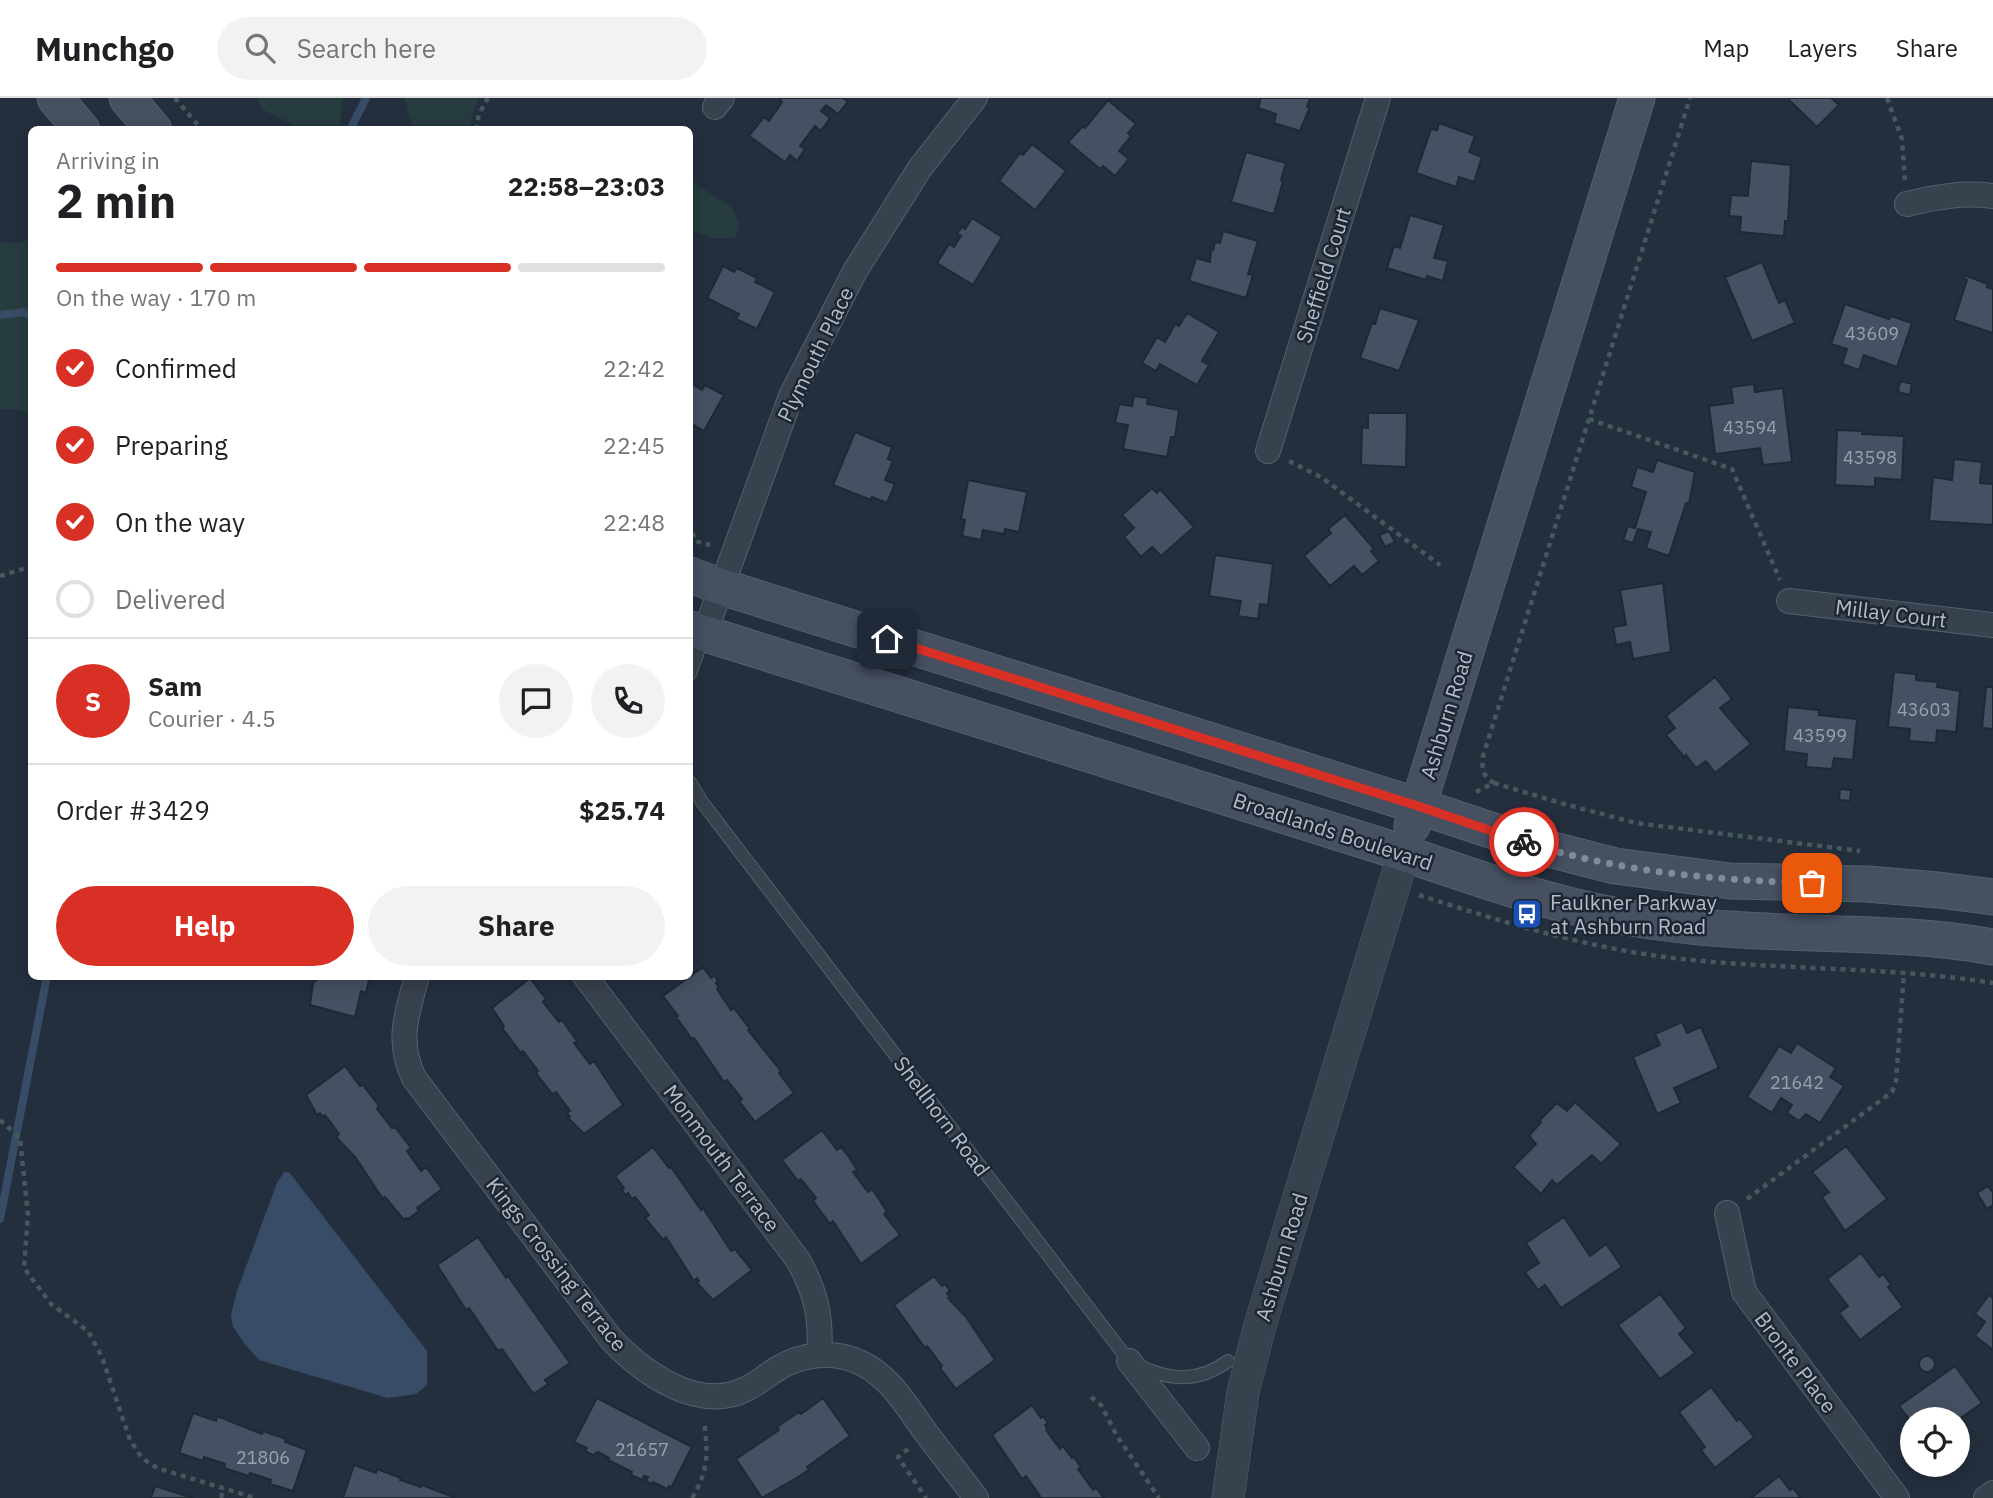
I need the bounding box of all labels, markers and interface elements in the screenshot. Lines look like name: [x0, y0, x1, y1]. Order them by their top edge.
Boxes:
search box: [217, 17, 707, 80]
text: Munchgo: [35, 27, 175, 70]
icon: search: [241, 29, 279, 67]
text: Search here: [297, 31, 436, 65]
text: Map: [1703, 32, 1750, 64]
text: Layers: [1788, 32, 1858, 64]
text: Share: [1896, 32, 1958, 64]
text: Arriving in: [56, 145, 160, 175]
text: 22:58–23:03: [508, 169, 665, 203]
text: 2 min: [56, 171, 176, 231]
street label: Sheffield Court: [1289, 204, 1357, 346]
text: On the way · 170 m: [56, 282, 256, 312]
street label: Plymouth Place: [770, 282, 860, 426]
house number: 43609: [1845, 322, 1899, 345]
icon: check: [56, 349, 94, 387]
text: Confirmed: [115, 351, 237, 385]
text: 22:42: [603, 353, 665, 383]
house number: 43594: [1723, 416, 1777, 439]
icon: check: [56, 426, 94, 464]
text: Preparing: [115, 428, 228, 462]
text: 22:45: [603, 430, 665, 460]
house number: 43598: [1843, 446, 1897, 469]
icon: check: [56, 503, 94, 541]
text: On the way: [115, 505, 245, 539]
text: 22:48: [603, 507, 665, 537]
text: Delivered: [115, 582, 226, 616]
street label: Millay Court: [1834, 592, 1948, 634]
pin: [857, 609, 917, 669]
icon: home: [868, 620, 906, 658]
street label: Ashburn Road: [1413, 648, 1479, 782]
button: chat: [499, 664, 573, 738]
button: phone: [591, 664, 665, 738]
text: Sam: [148, 669, 202, 703]
text: S: [85, 684, 101, 718]
house number: 43603: [1897, 698, 1951, 721]
text: Courier · 4.5: [148, 703, 276, 733]
house number: 43599: [1793, 724, 1847, 747]
street label: Broadlands Boulevard: [1230, 786, 1436, 876]
text: Order #3429: [56, 793, 210, 827]
text: $25.74: [579, 793, 665, 827]
courier: [1489, 807, 1559, 877]
icon: bike: [1505, 823, 1543, 861]
pin: [1782, 853, 1842, 913]
icon: bag: [1793, 864, 1831, 902]
button: Help: [56, 886, 354, 966]
button: Share: [368, 886, 665, 966]
place label: Faulkner Parkway at Ashburn Road: [1550, 888, 1717, 940]
bus stop icon: Faulkner Parkway at Ashburn Road: [1510, 897, 1544, 931]
street label: Shellhorn Road: [888, 1050, 996, 1182]
house number: 21642: [1770, 1071, 1824, 1094]
street label: Monmouth Terrace: [657, 1079, 787, 1237]
street label: Kings Crossing Terrace: [480, 1171, 634, 1357]
street label: Ashburn Road: [1248, 1190, 1314, 1324]
street label: Bronte Place: [1749, 1305, 1843, 1419]
map controls: [1900, 1407, 1970, 1477]
button: locate: [1900, 1407, 1970, 1477]
house number: 21657: [615, 1438, 669, 1461]
house number: 21806: [236, 1446, 290, 1469]

